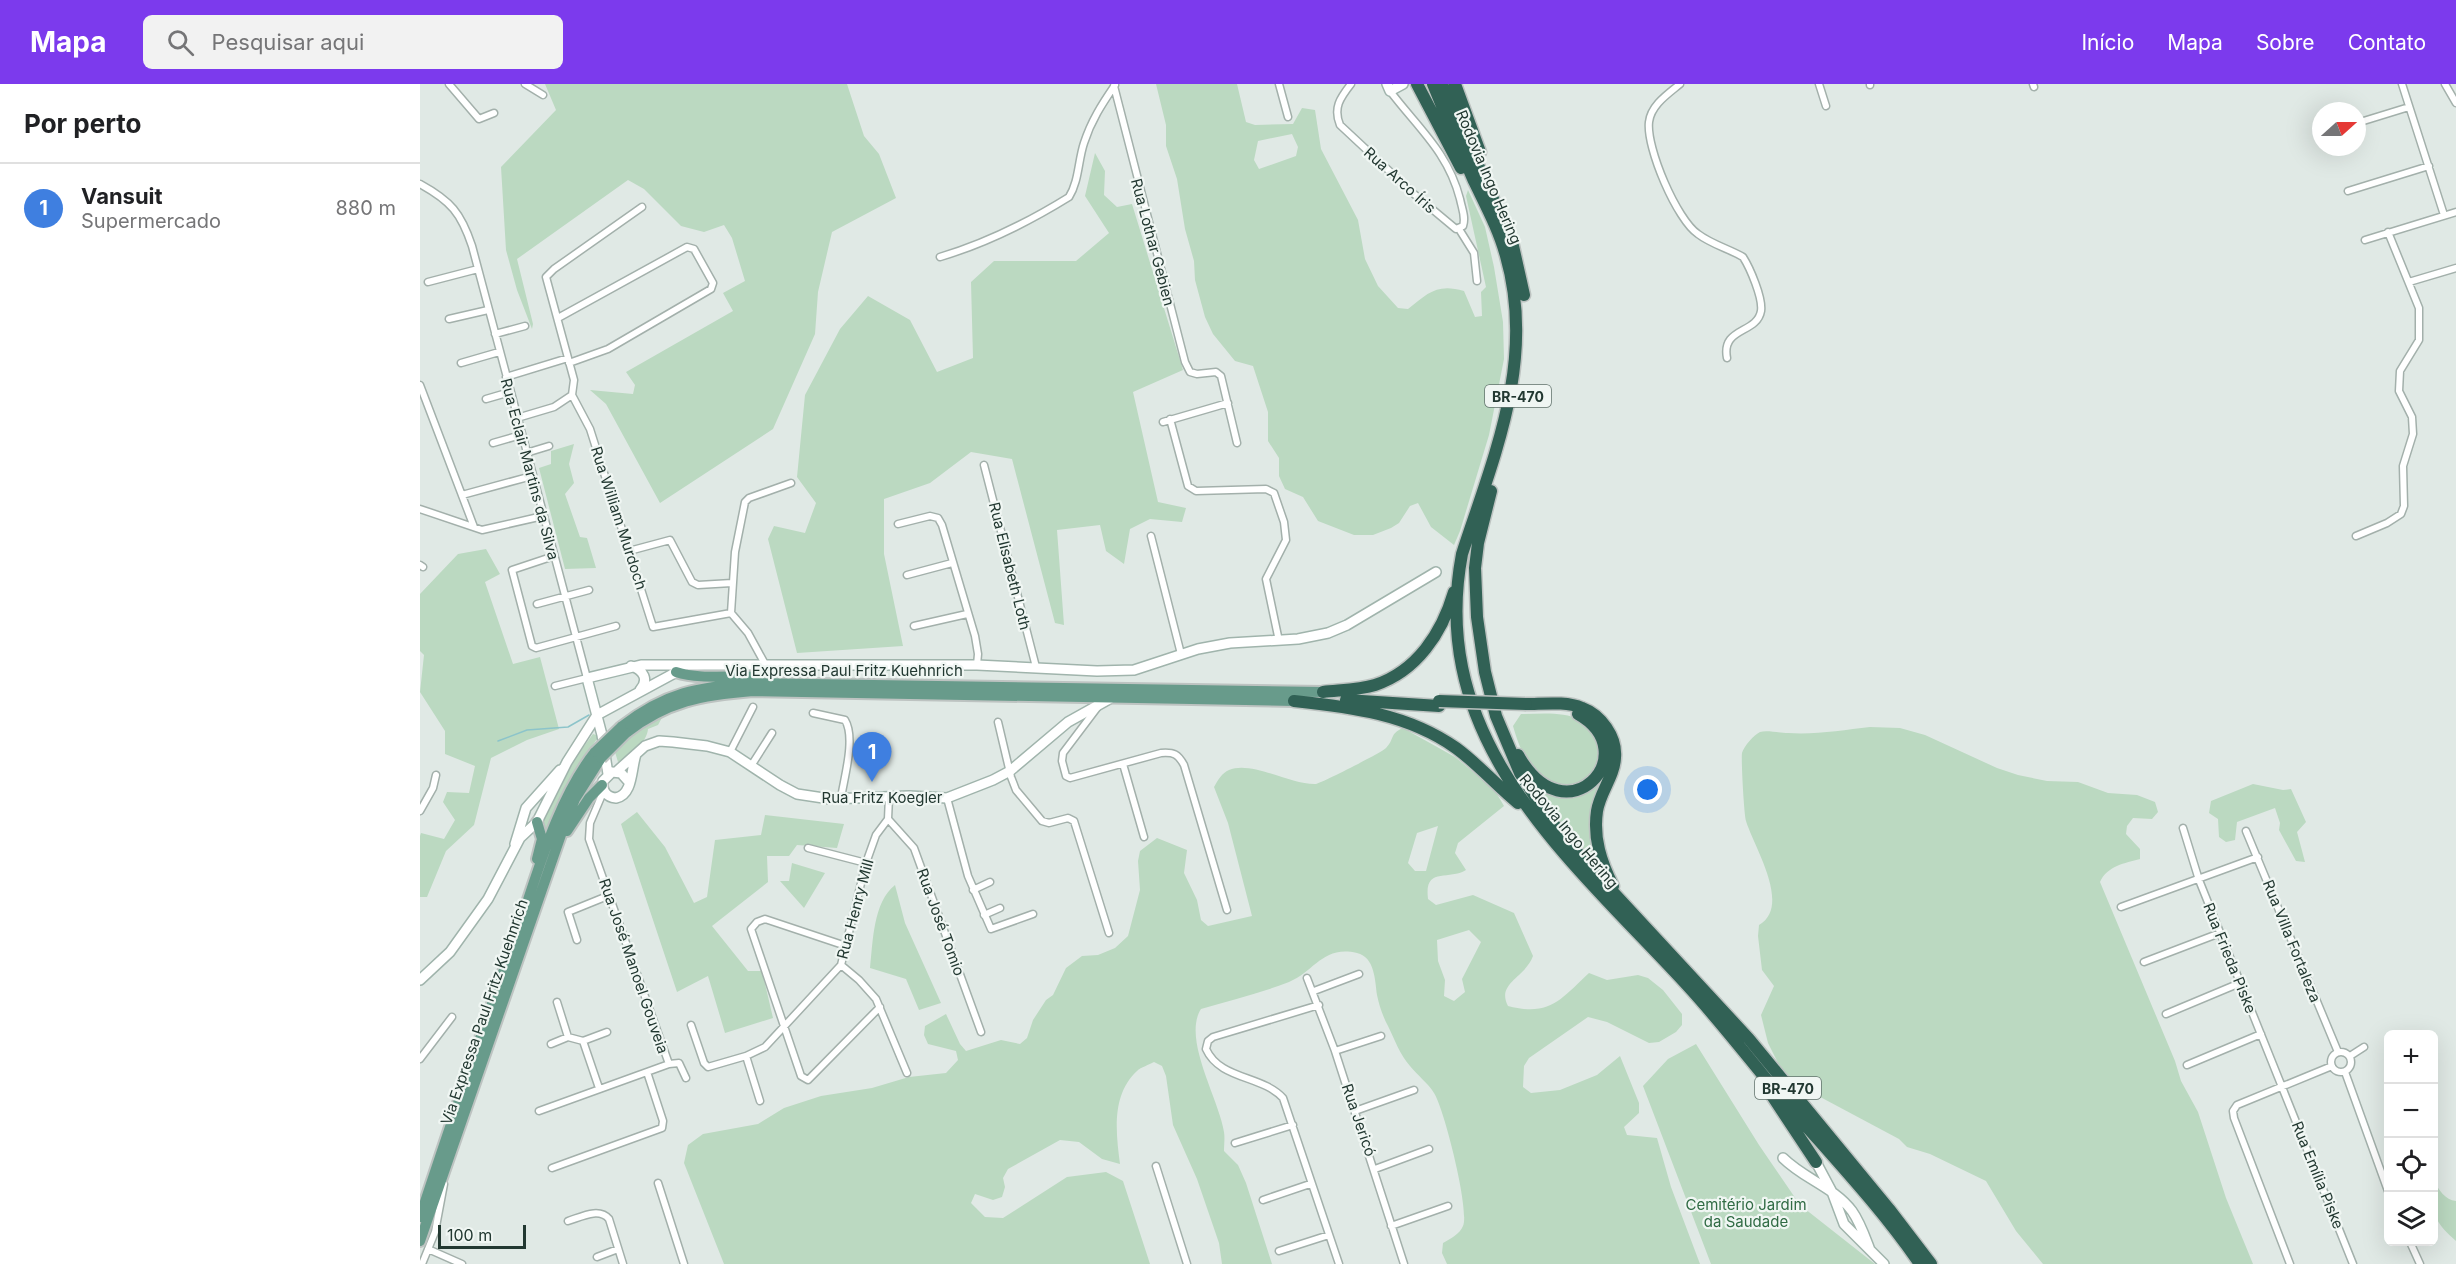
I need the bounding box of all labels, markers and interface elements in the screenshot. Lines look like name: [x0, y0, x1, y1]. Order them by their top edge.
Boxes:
search box: [143, 15, 563, 69]
text: Mapa: [30, 25, 107, 59]
icon: search: [164, 26, 197, 59]
text: Pesquisar aqui: [212, 29, 364, 55]
text: Início: [2081, 30, 2134, 55]
text: Mapa: [2167, 30, 2223, 55]
text: Sobre: [2256, 30, 2315, 55]
text: Contato: [2348, 30, 2426, 55]
north arrow: [2312, 102, 2366, 156]
street label: Rodovia Ingo Hering: [1452, 107, 1526, 247]
text: Por perto: [24, 108, 142, 139]
street label: Rua Arco Íris: [1360, 143, 1440, 217]
street label: Rua Lothar Gebien: [1127, 176, 1179, 308]
text: Vansuit: [81, 183, 163, 209]
text: 1: [39, 196, 48, 220]
text: 880 m: [335, 196, 396, 220]
text: Supermercado: [81, 209, 221, 233]
street label: Rua Eclair Martins da Silva: [497, 376, 563, 562]
road number: BR-470: [1485, 385, 1551, 407]
street label: Rua William Murdoch: [587, 444, 651, 592]
street label: Rua Elisabeth Loth: [985, 500, 1035, 632]
street label: Via Expressa Paul Fritz Kuehnrich: [725, 661, 963, 680]
pin: 1: [852, 732, 892, 782]
street label: Rodovia Ingo Hering: [1516, 770, 1622, 892]
your location: [1633, 775, 1662, 804]
street label: Rua Fritz Koegler: [822, 788, 943, 807]
street label: Rua Henry Mill: [833, 857, 877, 961]
street label: Rua José Tomio: [913, 866, 969, 978]
street label: Rua José Manoel Gouveia: [595, 876, 673, 1056]
street label: Rua Villa Fortaleza: [2259, 877, 2325, 1005]
street label: Via Expressa Paul Fritz Kuehnrich: [436, 897, 532, 1127]
street label: Rua Frieda Piske: [2199, 900, 2261, 1016]
map controls: [2384, 1030, 2438, 1246]
button: +: [2384, 1030, 2438, 1084]
road number: BR-470: [1755, 1077, 1821, 1099]
street label: Rua Jericó: [1338, 1081, 1380, 1159]
button: −: [2384, 1084, 2438, 1138]
street label: Rua Emília Piske: [2288, 1118, 2348, 1232]
button: locate: [2384, 1138, 2438, 1192]
button: layers: [2384, 1192, 2438, 1246]
park label: Cemitério Jardim da Saudade: [1685, 1195, 1807, 1231]
scale bar: [438, 1222, 526, 1250]
text: 100 m: [447, 1225, 492, 1245]

